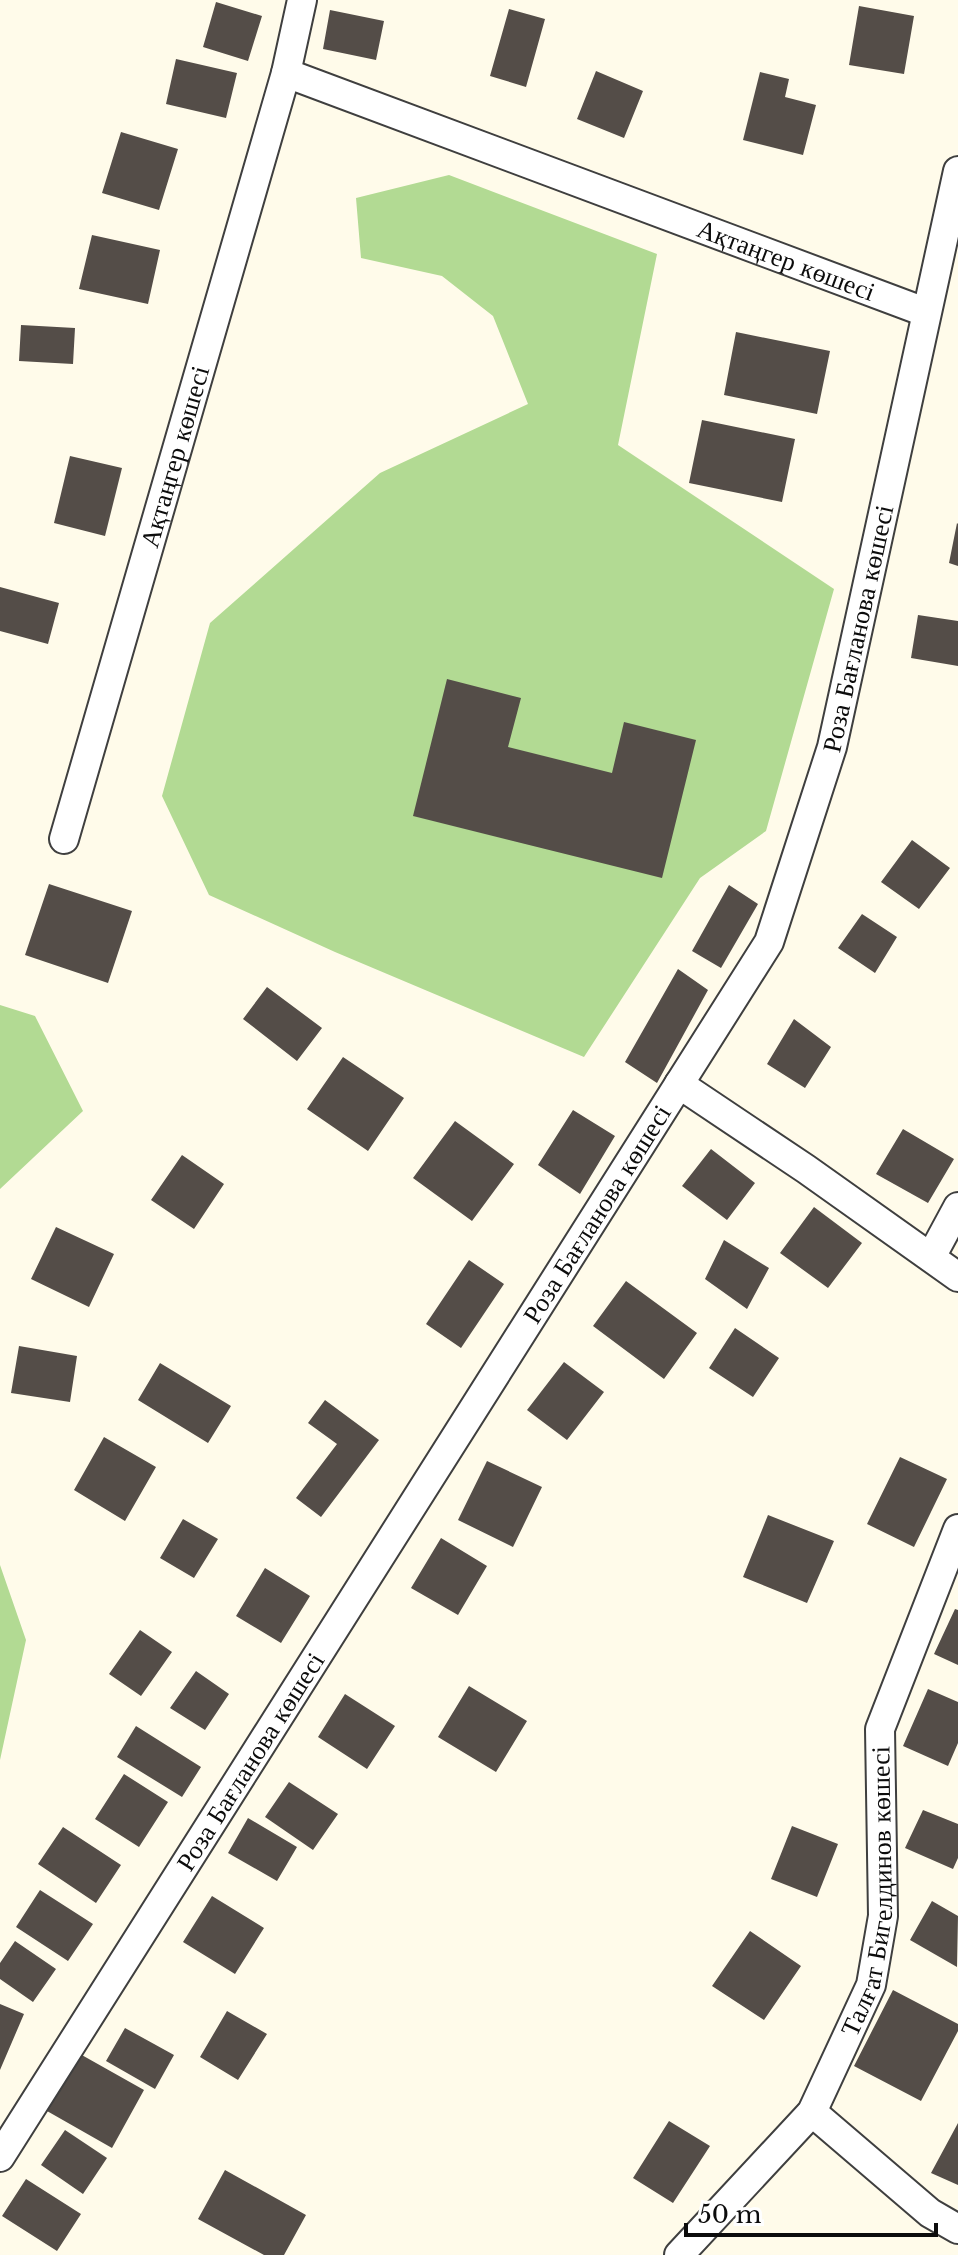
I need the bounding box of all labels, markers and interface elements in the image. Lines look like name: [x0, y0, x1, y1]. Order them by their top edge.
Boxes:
street label: Ақтаңгер көшесі: [693, 212, 880, 308]
street label: Ақтаңгер көшесі: [133, 362, 216, 551]
street label: Роза Бағланова көшесі: [815, 502, 900, 755]
street label: Роза Бағланова көшесі: [516, 1099, 678, 1329]
street label: Роза Бағланова көшесі: [169, 1646, 331, 1877]
street label: Талғат Бигелдинов көшесі: [833, 1746, 899, 2041]
scale bar: [686, 2187, 936, 2237]
text: 50 m: [698, 2200, 762, 2229]

